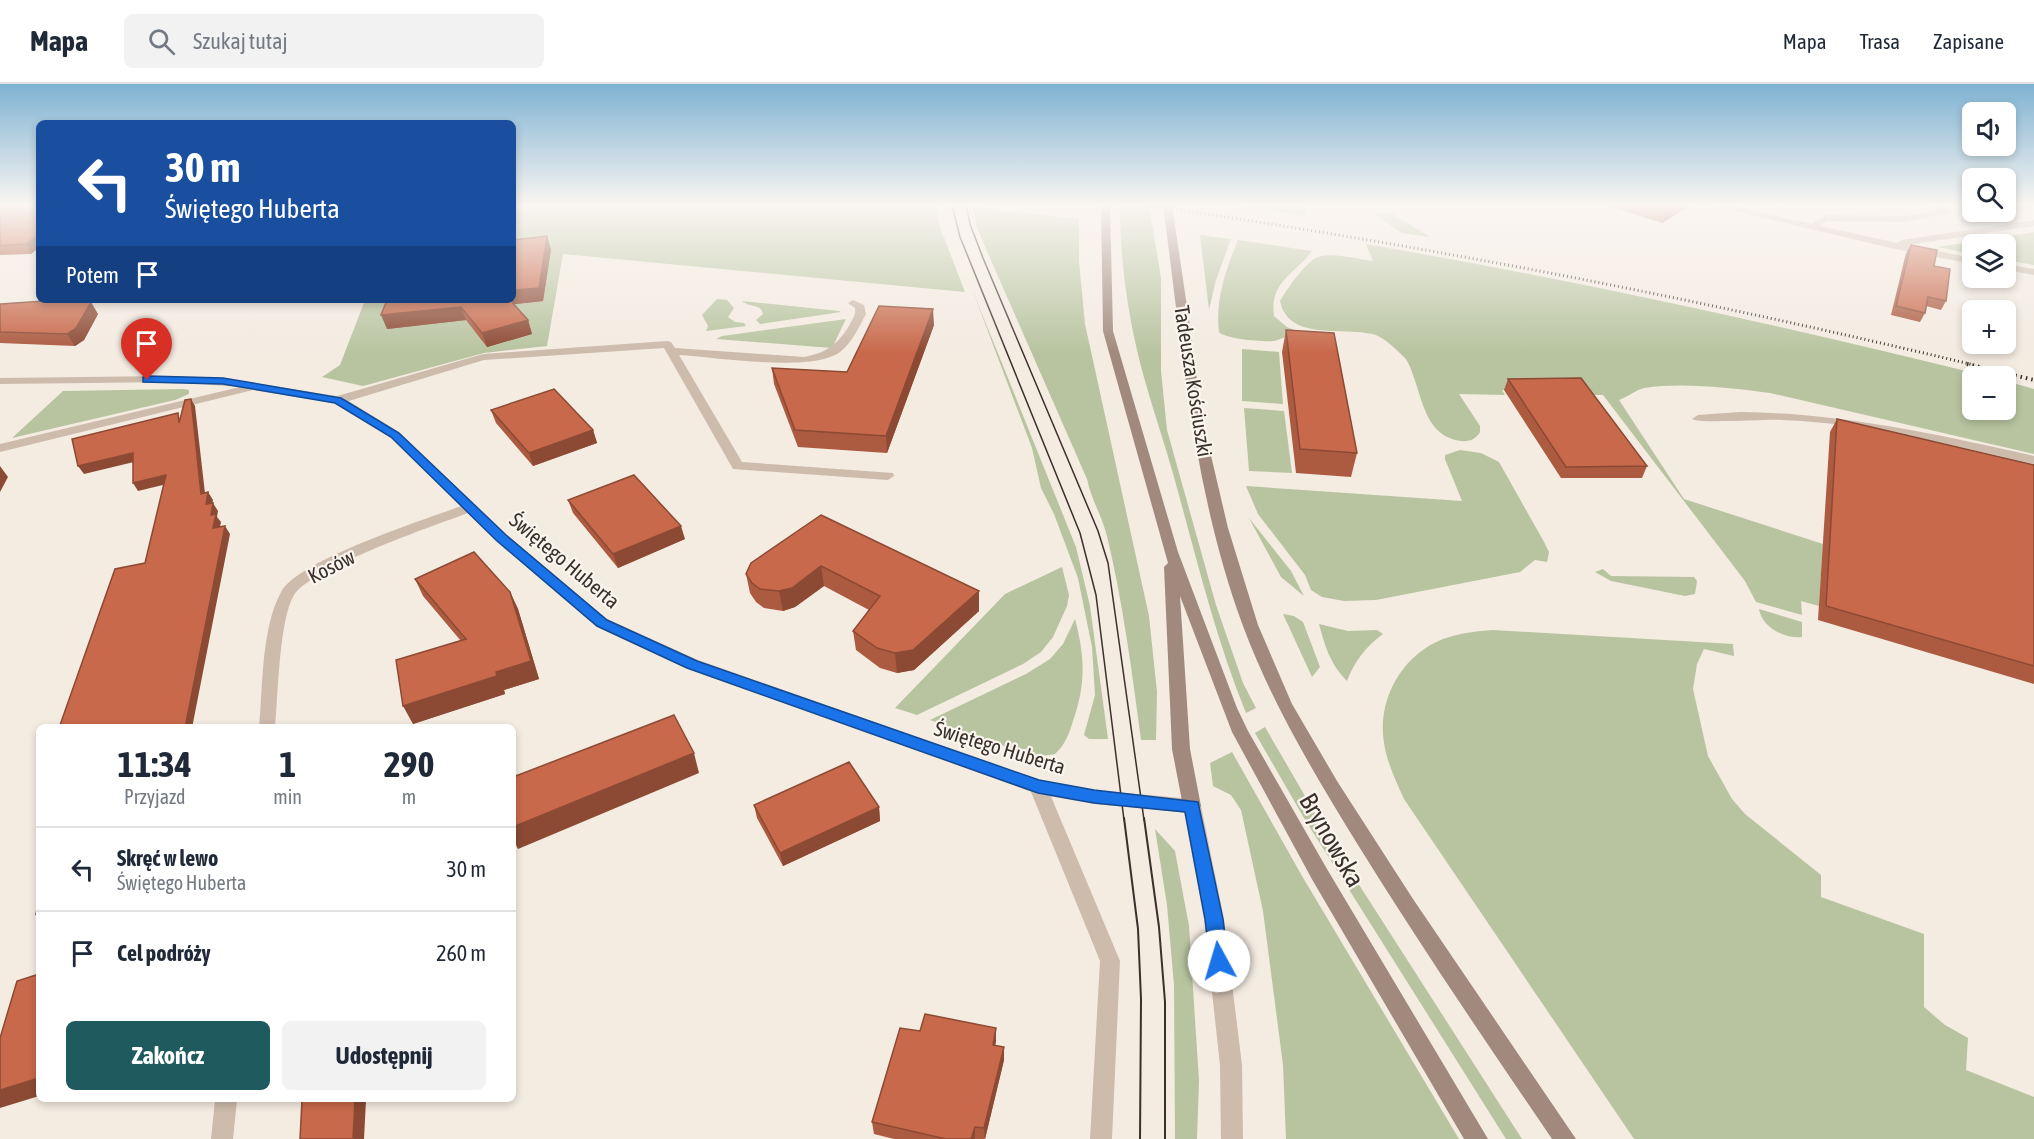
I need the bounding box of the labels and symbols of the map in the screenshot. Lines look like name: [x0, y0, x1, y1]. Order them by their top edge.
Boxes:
street label: Tadeusza Kościuszki: [1170, 304, 1218, 458]
pin: [121, 318, 172, 380]
street label: Świętego Huberta: [505, 507, 625, 613]
street label: Kosów: [304, 544, 359, 588]
street label: Świętego Huberta: [932, 716, 1068, 778]
street label: Brynowska: [1293, 788, 1371, 892]
position arrow: [1187, 929, 1251, 993]

